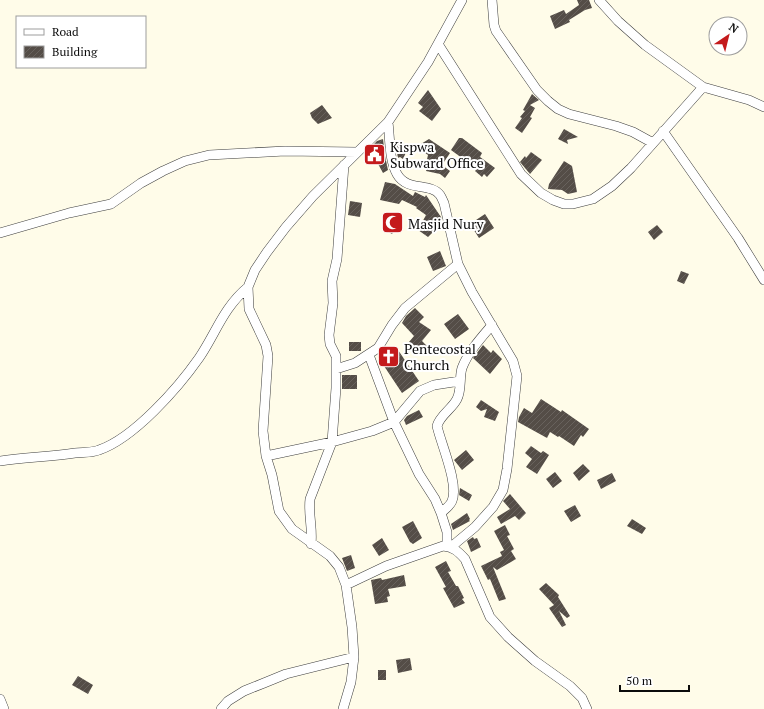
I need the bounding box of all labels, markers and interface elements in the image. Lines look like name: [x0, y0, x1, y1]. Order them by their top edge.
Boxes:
legend: [16, 16, 146, 68]
north arrow: [708, 16, 748, 56]
text: N: [726, 20, 742, 36]
text: Road: [52, 24, 79, 39]
text: Building: [52, 44, 98, 59]
place label: Kispwa Subward Office: [390, 137, 484, 172]
public building icon: Kispwa Subward Office: [362, 141, 388, 167]
mosque icon: Masjid Nury: [380, 210, 406, 236]
place label: Masjid Nury: [408, 214, 485, 233]
place label: Pentecostal Church: [404, 339, 476, 374]
church icon: Pentecostal Church: [375, 343, 401, 369]
scale bar: [620, 667, 689, 693]
text: 50 m: [626, 673, 653, 688]

